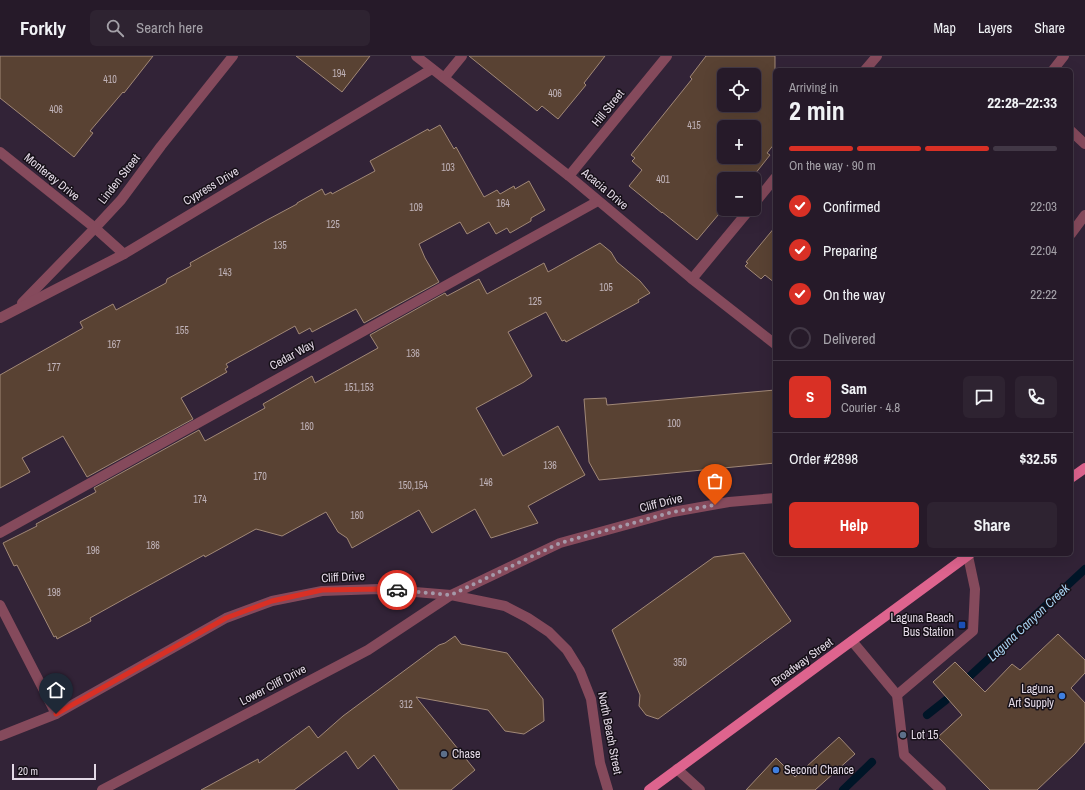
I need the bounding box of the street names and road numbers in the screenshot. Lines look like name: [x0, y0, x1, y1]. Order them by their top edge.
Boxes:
street label: Hill Street: [588, 86, 628, 130]
street label: Monterey Drive: [21, 150, 83, 204]
street label: Linden Street: [95, 151, 144, 207]
street label: Cypress Drive: [180, 163, 242, 209]
street label: Acacia Drive: [578, 164, 632, 213]
street label: Cedar Way: [267, 336, 317, 374]
street label: Cliff Drive: [638, 490, 684, 516]
street label: Cliff Drive: [321, 568, 365, 586]
street label: Broadway Street: [768, 634, 836, 690]
street label: Lower Cliff Drive: [237, 661, 309, 709]
street label: North Beach Street: [594, 690, 626, 776]

